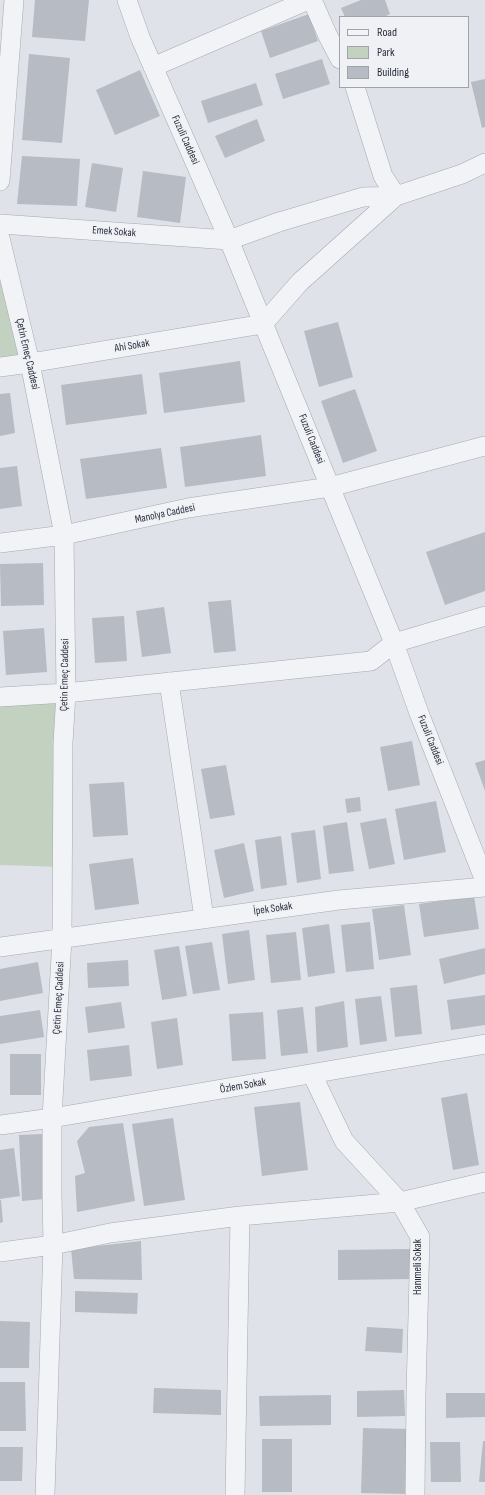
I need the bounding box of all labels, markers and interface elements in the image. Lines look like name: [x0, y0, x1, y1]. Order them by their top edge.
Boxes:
legend: [339, 16, 469, 88]
text: Road: [377, 25, 397, 40]
text: Park: [377, 45, 395, 60]
text: Building: [377, 65, 409, 80]
street label: Fuzuli Caddesi: [168, 113, 202, 167]
street label: Emek Sokak: [92, 224, 136, 240]
street label: Çetin Emeç Caddesi: [12, 317, 42, 391]
street label: Ahi Sokak: [114, 337, 150, 355]
street label: Fuzuli Caddesi: [295, 412, 327, 466]
street label: Manolya Caddesi: [134, 501, 196, 527]
street label: Çetin Emeç Caddesi: [58, 639, 72, 711]
street label: Fuzuli Caddesi: [414, 713, 446, 767]
street label: İpek Sokak: [253, 900, 293, 918]
street label: Çetin Emeç Caddesi: [51, 961, 67, 1035]
street label: Özlem Sokak: [219, 1075, 267, 1097]
street label: Hanımeli Sokak: [411, 1239, 425, 1295]

